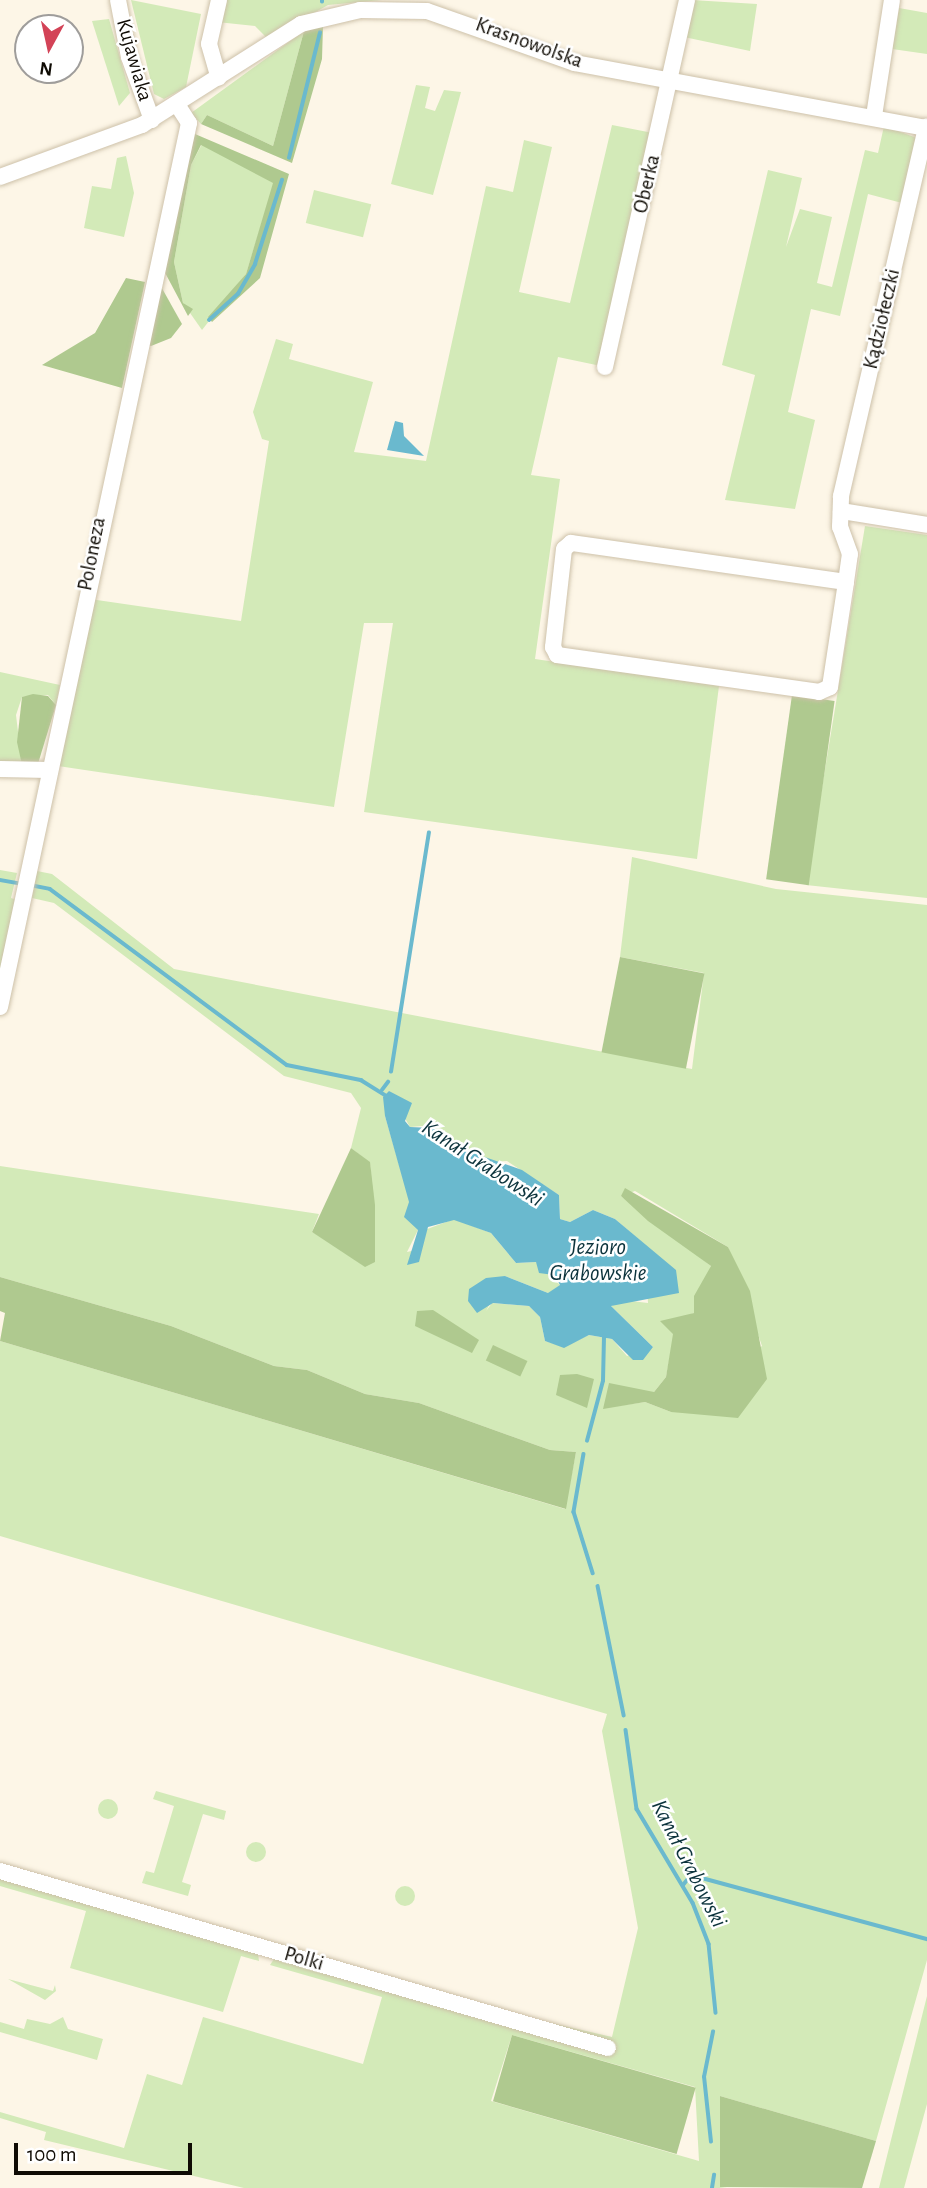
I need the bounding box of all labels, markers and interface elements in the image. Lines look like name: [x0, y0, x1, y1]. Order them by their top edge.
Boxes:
street label: Krasnowolska: [472, 12, 586, 74]
north arrow: [14, 14, 84, 84]
street label: Kujawiaka: [110, 16, 158, 104]
text: N: [38, 58, 54, 79]
street label: Oberka: [628, 152, 666, 216]
street label: Kądziołeczki: [858, 266, 906, 372]
street label: Poloneza: [73, 515, 111, 593]
water label: Kanał Grabowski: [416, 1114, 548, 1214]
water label: Jezioro Grabowskie: [550, 1234, 646, 1288]
water label: Kanał Grabowski: [644, 1796, 732, 1932]
street label: Polki: [281, 1941, 327, 1977]
scale bar: [18, 2128, 196, 2172]
text: 100 m: [27, 2144, 77, 2165]

